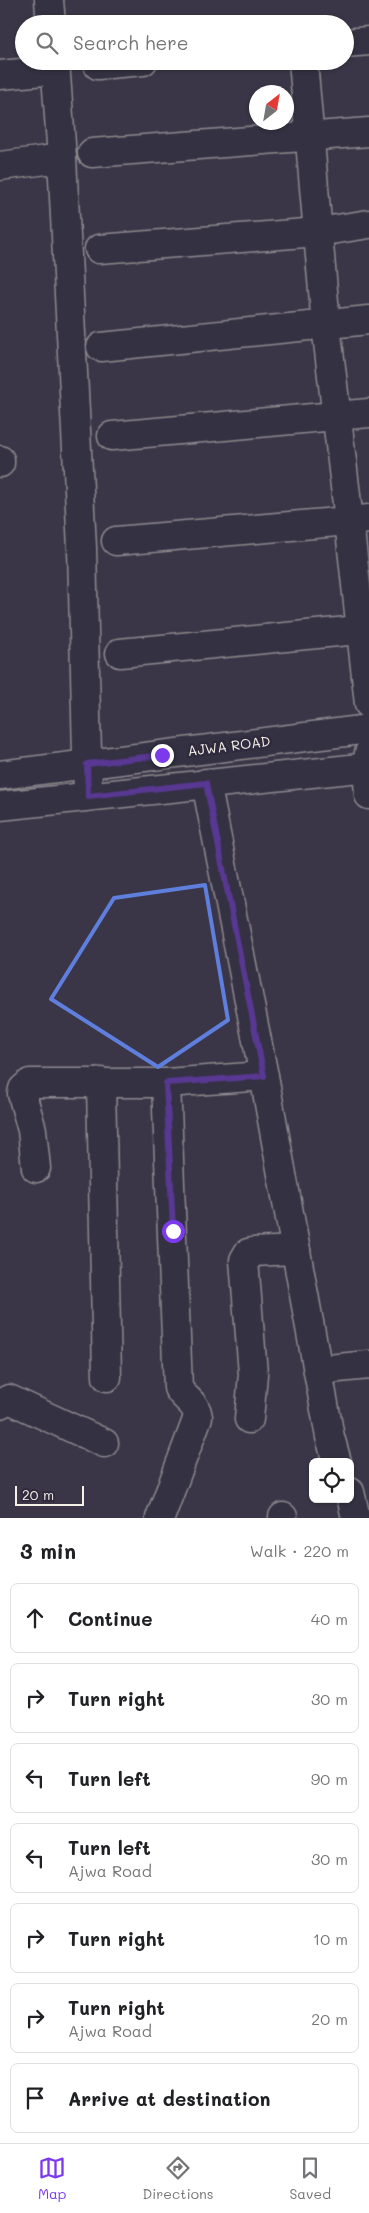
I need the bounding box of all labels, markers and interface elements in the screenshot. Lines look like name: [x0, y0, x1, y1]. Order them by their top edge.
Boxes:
search box: [15, 15, 354, 70]
icon: search: [33, 29, 61, 57]
text: Search here: [73, 30, 189, 55]
north arrow: [249, 85, 294, 130]
street label: AJWA ROAD: [186, 731, 271, 760]
route end: [151, 744, 174, 767]
route start: [162, 1220, 185, 1243]
map controls: [309, 1458, 354, 1503]
button: locate: [309, 1458, 354, 1503]
scale bar: [15, 1483, 84, 1506]
text: 20 m: [22, 1485, 54, 1504]
text: 3 min: [20, 1537, 76, 1564]
text: Walk · 220 m: [250, 1540, 349, 1561]
icon: ahead: [21, 1604, 49, 1632]
text: Continue: [68, 1606, 153, 1631]
text: 40 m: [311, 1608, 348, 1629]
icon: right: [21, 1684, 49, 1712]
text: Turn right: [68, 1686, 165, 1711]
text: 30 m: [311, 1688, 348, 1709]
icon: left: [21, 1764, 49, 1792]
text: Turn left: [68, 1766, 151, 1791]
text: 90 m: [311, 1768, 348, 1789]
text: Turn left: [68, 1835, 151, 1860]
icon: left: [21, 1844, 49, 1872]
text: 30 m: [311, 1848, 348, 1869]
text: Ajwa Road: [68, 1860, 152, 1881]
icon: right: [21, 1924, 49, 1952]
text: Turn right: [68, 1926, 165, 1951]
text: 10 m: [313, 1928, 348, 1949]
text: Turn right: [68, 1995, 165, 2020]
icon: right: [21, 2004, 49, 2032]
text: 20 m: [311, 2008, 348, 2029]
text: Ajwa Road: [68, 2020, 152, 2041]
icon: arrive: [21, 2084, 49, 2112]
text: Arrive at destination: [68, 2086, 271, 2111]
tab: Map: [38, 2154, 66, 2203]
tab: Directions: [142, 2154, 214, 2203]
tab: Saved: [289, 2154, 331, 2203]

